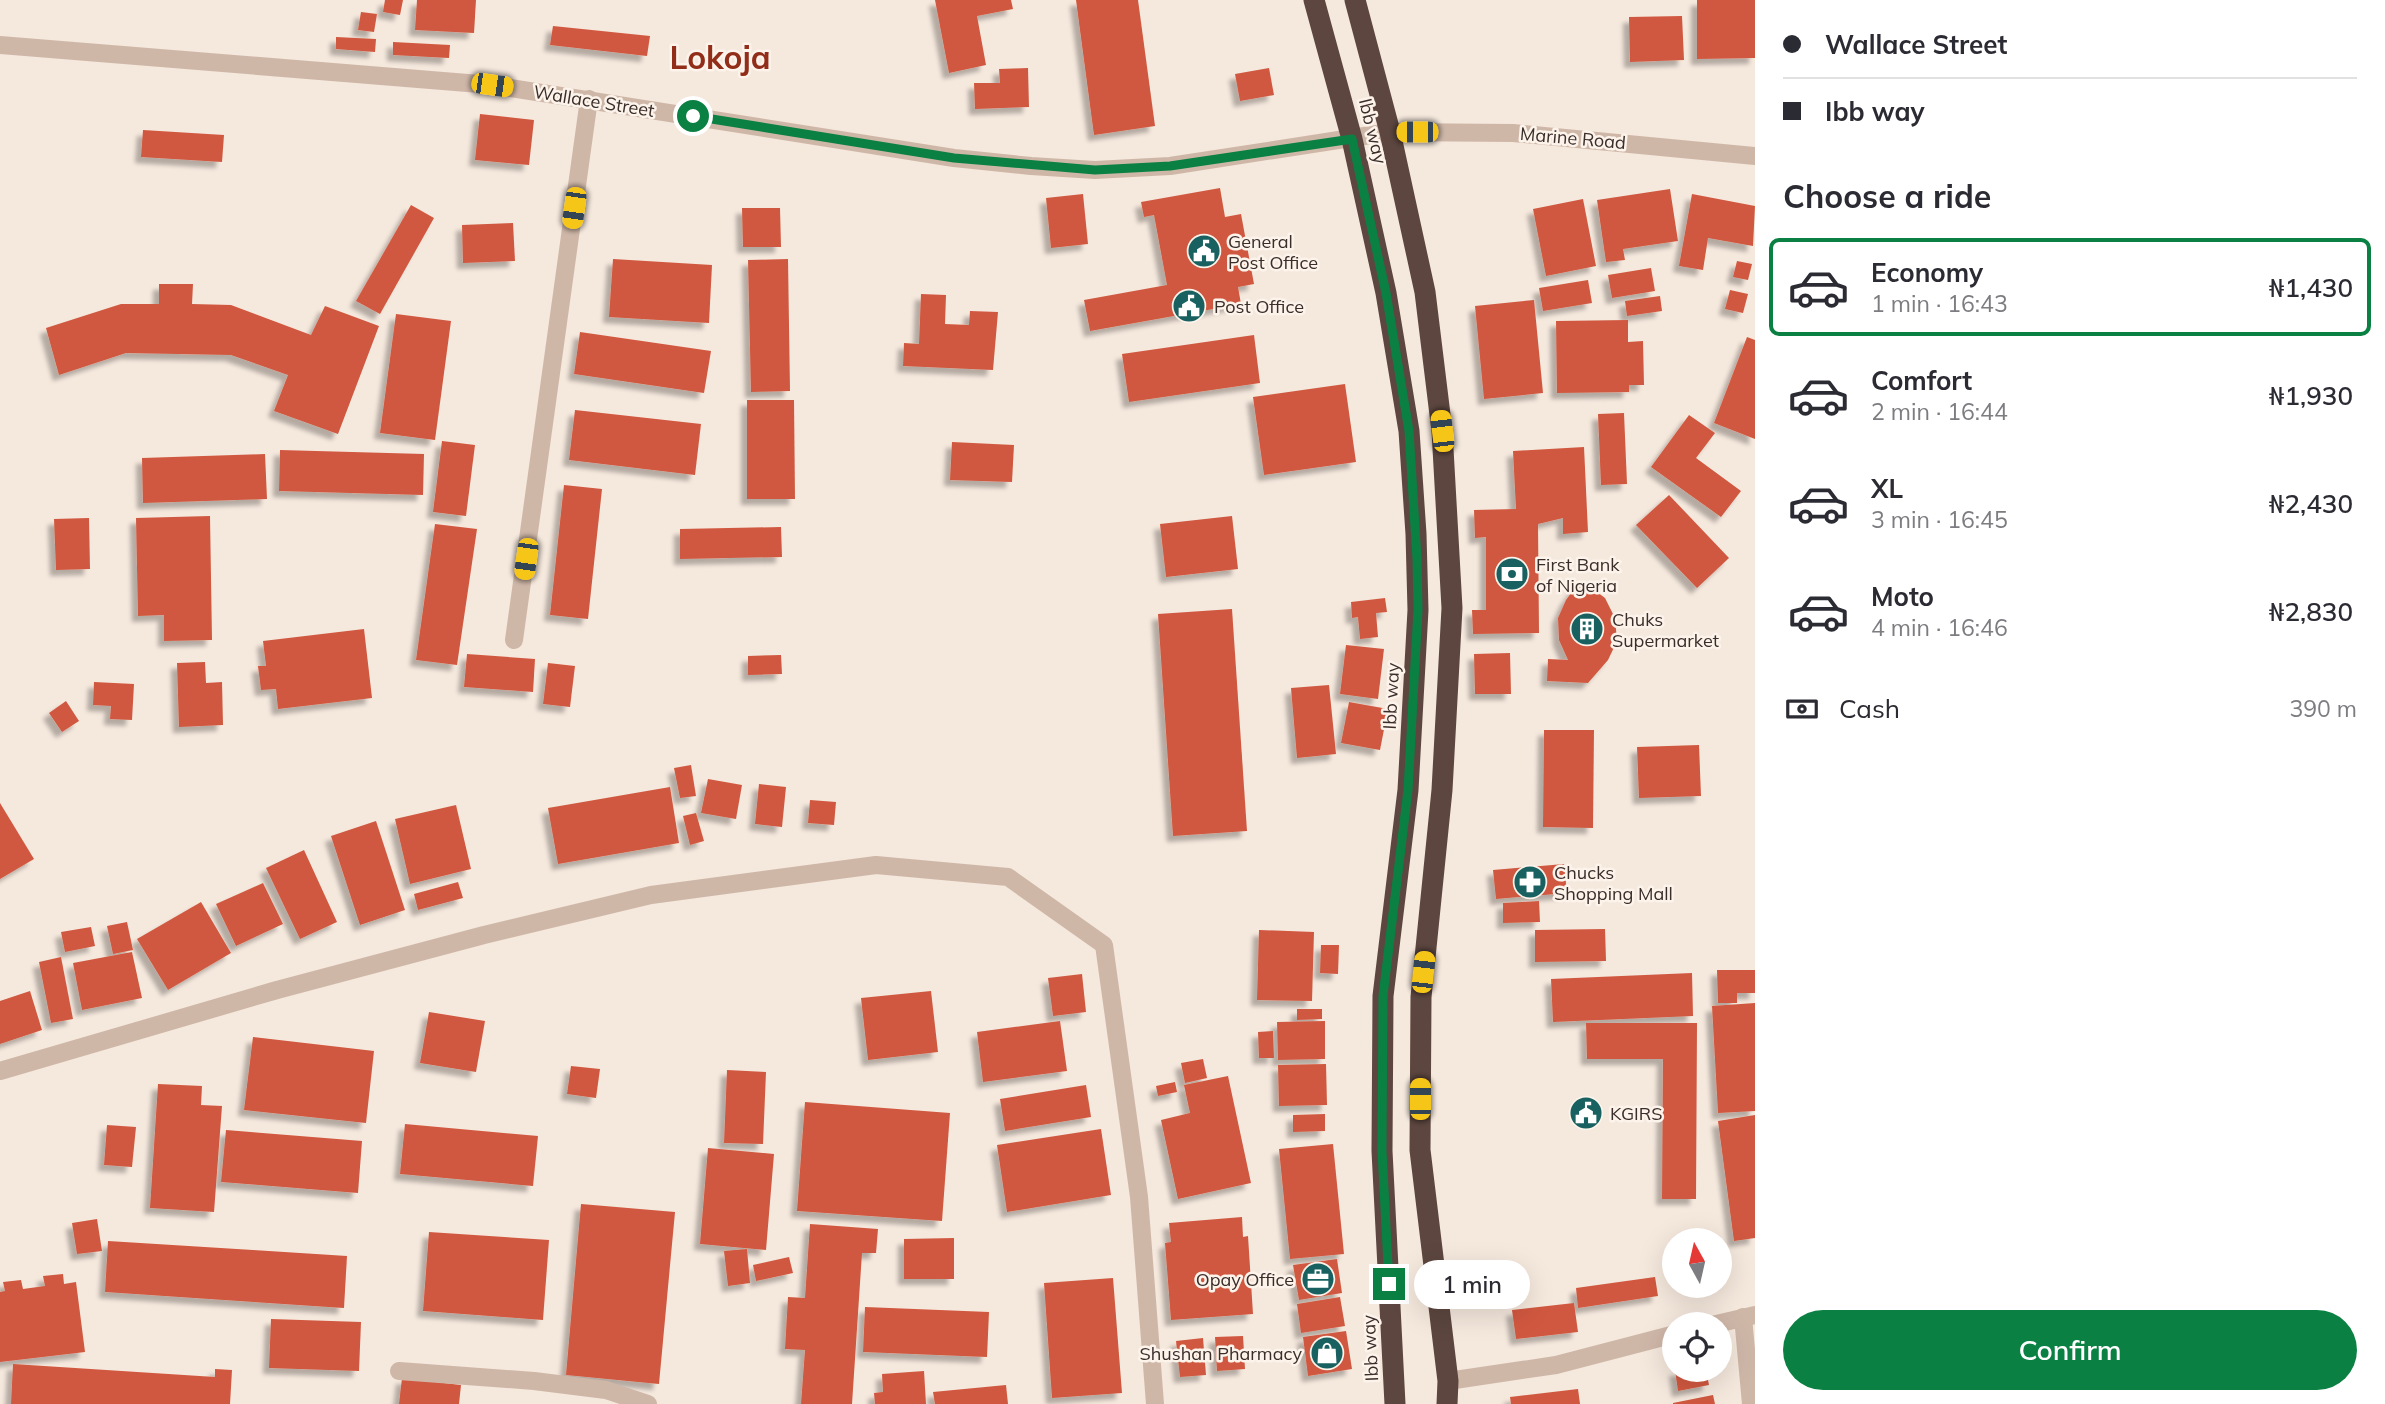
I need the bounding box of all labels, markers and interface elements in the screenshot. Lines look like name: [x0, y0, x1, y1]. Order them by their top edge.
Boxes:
text: Wallace Street: [1825, 28, 2007, 61]
district label: Lokoja: [669, 37, 771, 77]
car: [470, 72, 515, 98]
street label: Wallace Street: [532, 80, 656, 122]
text: Ibb way: [1825, 95, 1925, 128]
street label: Ibb way: [1354, 96, 1392, 167]
route start: [677, 100, 709, 132]
car: [1397, 122, 1439, 143]
street label: Marine Road: [1519, 122, 1627, 154]
text: Choose a ride: [1783, 176, 1991, 216]
car: [561, 186, 588, 230]
place label: General Post Office: [1228, 230, 1318, 274]
public building icon: General Post Office: [1185, 232, 1223, 270]
icon: car: [1787, 256, 1850, 319]
text: Economy: [1871, 256, 1983, 289]
text: ₦1,430: [2269, 271, 2353, 304]
public building icon: Post Office: [1170, 287, 1208, 325]
text: 1 min · 16:43: [1871, 289, 2008, 318]
place label: Post Office: [1214, 295, 1304, 318]
icon: car: [1787, 364, 1850, 427]
text: Comfort: [1871, 364, 1972, 397]
text: ₦1,930: [2269, 379, 2353, 412]
text: 2 min · 16:44: [1871, 397, 2008, 426]
car: [1430, 409, 1455, 453]
icon: car: [1787, 472, 1850, 535]
text: XL: [1871, 472, 1903, 505]
text: ₦2,430: [2269, 487, 2353, 520]
text: 3 min · 16:45: [1871, 505, 2008, 534]
car: [513, 537, 540, 581]
place label: First Bank of Nigeria: [1536, 553, 1620, 597]
bank icon: First Bank of Nigeria: [1493, 555, 1531, 593]
icon: car: [1787, 580, 1850, 643]
text: Moto: [1871, 580, 1934, 613]
text: ₦2,830: [2269, 595, 2353, 628]
place label: Chuks Supermarket: [1612, 608, 1719, 652]
building icon: Chuks Supermarket: [1568, 610, 1606, 648]
text: 4 min · 16:46: [1871, 613, 2008, 642]
street label: Ibb way: [1378, 662, 1404, 730]
icon: cash: [1783, 690, 1821, 728]
text: Cash: [1839, 692, 1900, 725]
text: 390 m: [2289, 694, 2357, 723]
place label: Chucks Shopping Mall: [1554, 861, 1673, 905]
pharmacy icon: Chucks Shopping Mall: [1511, 863, 1549, 901]
car: [1411, 950, 1436, 994]
car: [1410, 1078, 1431, 1120]
public building icon: KGIRS: [1567, 1094, 1605, 1132]
place label: KGIRS: [1610, 1102, 1662, 1125]
north arrow: [1662, 1228, 1732, 1298]
map controls: [1662, 1228, 1732, 1382]
office icon: Opay Office: [1299, 1260, 1337, 1298]
callout: 1 min: [1414, 1260, 1529, 1308]
place label: Opay Office: [1196, 1268, 1294, 1291]
route end: [1373, 1268, 1405, 1300]
text: 1 min: [1442, 1270, 1502, 1299]
button: Confirm: [1783, 1310, 2357, 1390]
button: locate: [1662, 1312, 1732, 1382]
street label: Ibb way: [1357, 1314, 1383, 1382]
shop icon: Shushan Pharmacy: [1308, 1334, 1346, 1372]
place label: Shushan Pharmacy: [1140, 1342, 1302, 1365]

